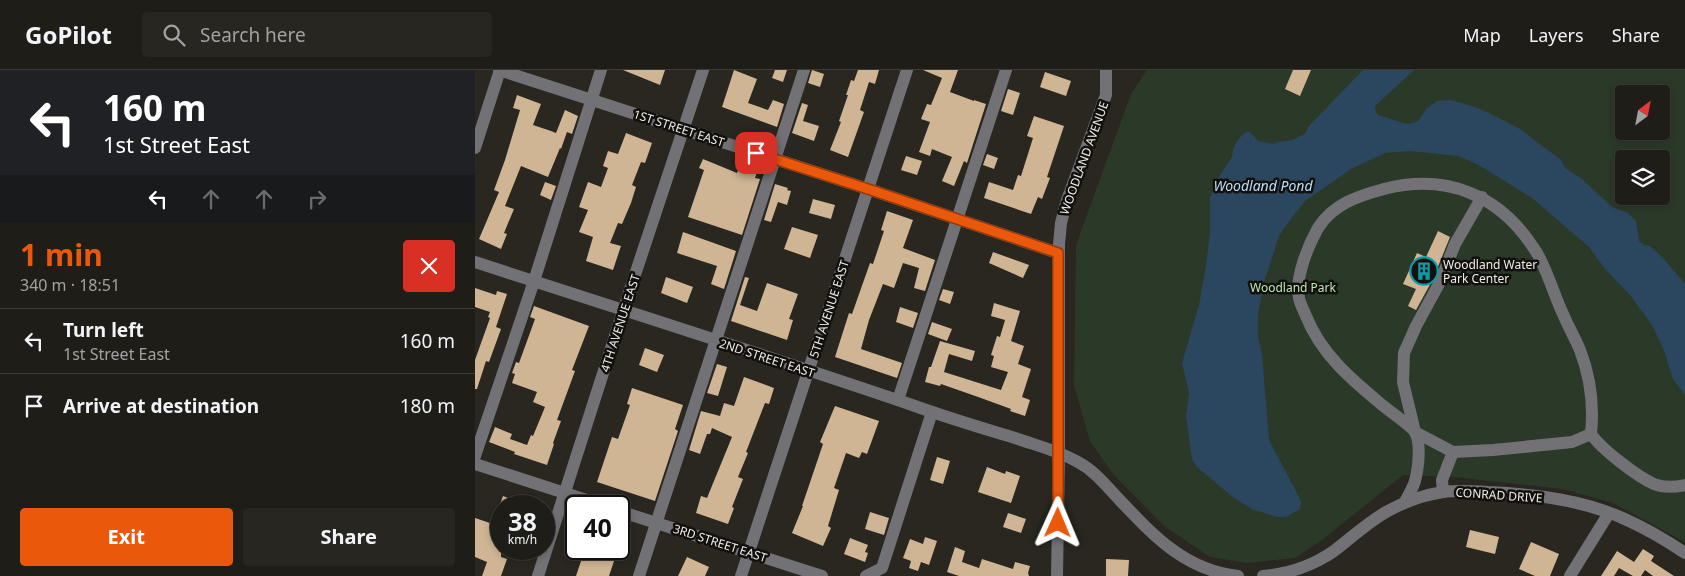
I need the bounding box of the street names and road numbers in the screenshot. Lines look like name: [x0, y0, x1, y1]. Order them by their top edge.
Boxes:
street label: WOODLAND AVENUE: [1056, 99, 1112, 217]
street label: 1ST STREET EAST: [631, 105, 727, 151]
street label: 5TH AVENUE EAST: [805, 258, 853, 360]
street label: 4TH AVENUE EAST: [596, 272, 644, 374]
street label: 2ND STREET EAST: [717, 335, 817, 382]
street label: CONRAD DRIVE: [1455, 483, 1543, 507]
street label: 3RD STREET EAST: [671, 520, 769, 566]

